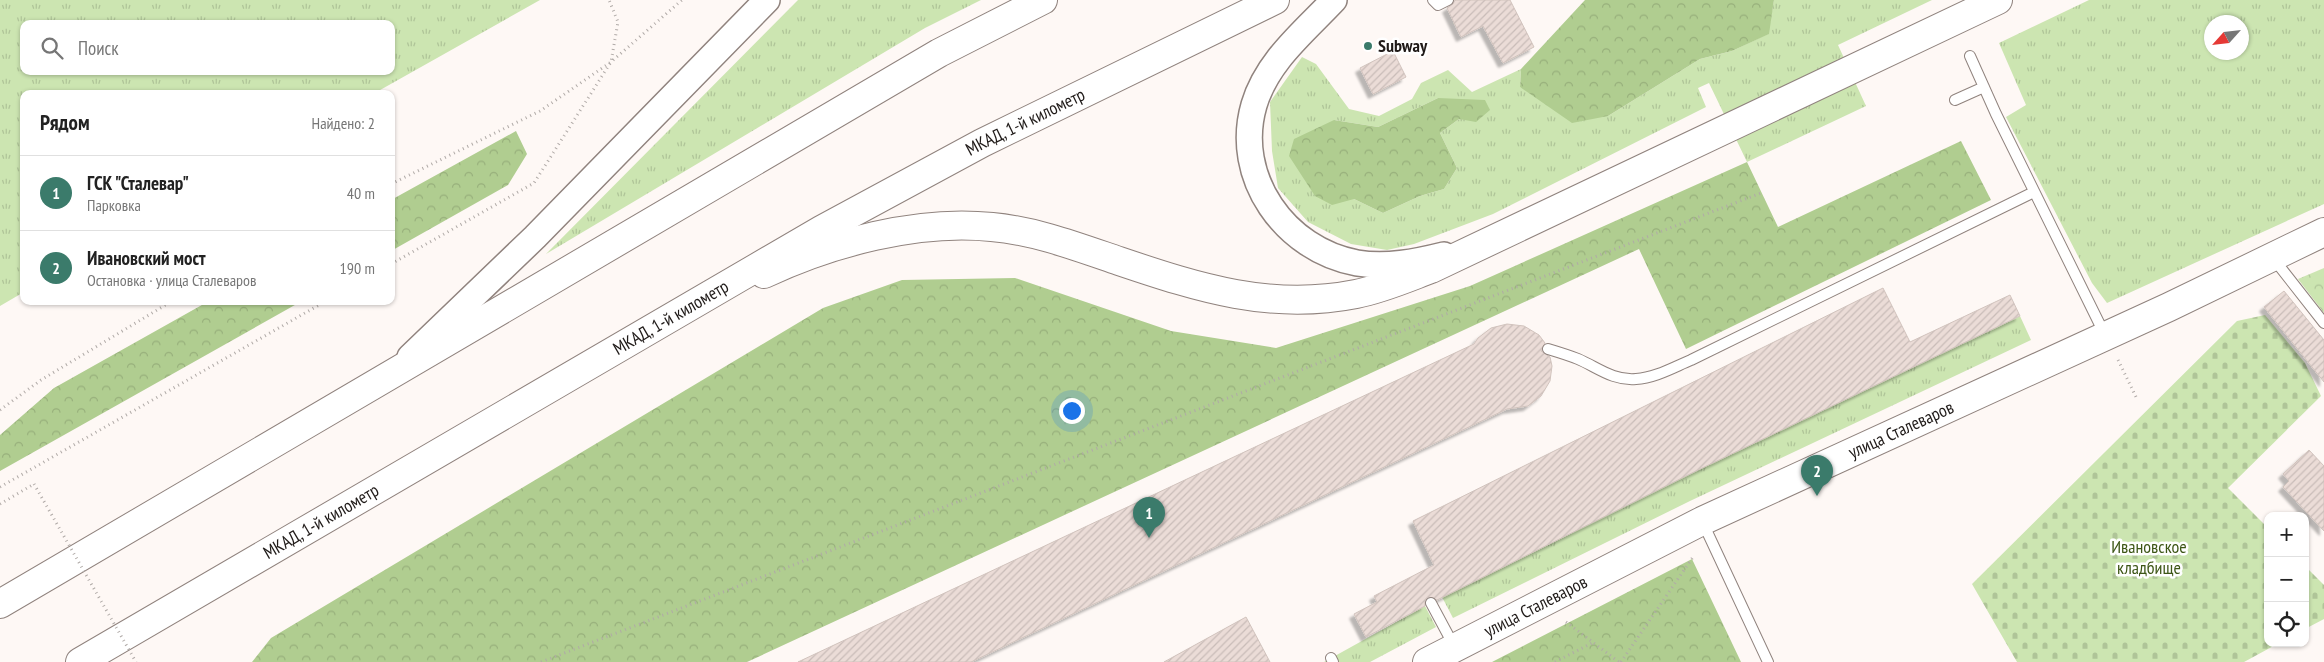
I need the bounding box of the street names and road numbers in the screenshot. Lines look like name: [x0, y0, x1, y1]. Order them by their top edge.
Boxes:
street label: МКАД, 1-й километр: [962, 82, 1089, 161]
street label: МКАД, 1-й километр: [609, 274, 733, 360]
street label: улица Сталеваров: [1845, 395, 1957, 463]
street label: МКАД, 1-й километр: [259, 478, 383, 564]
street label: улица Сталеваров: [1480, 570, 1591, 642]

